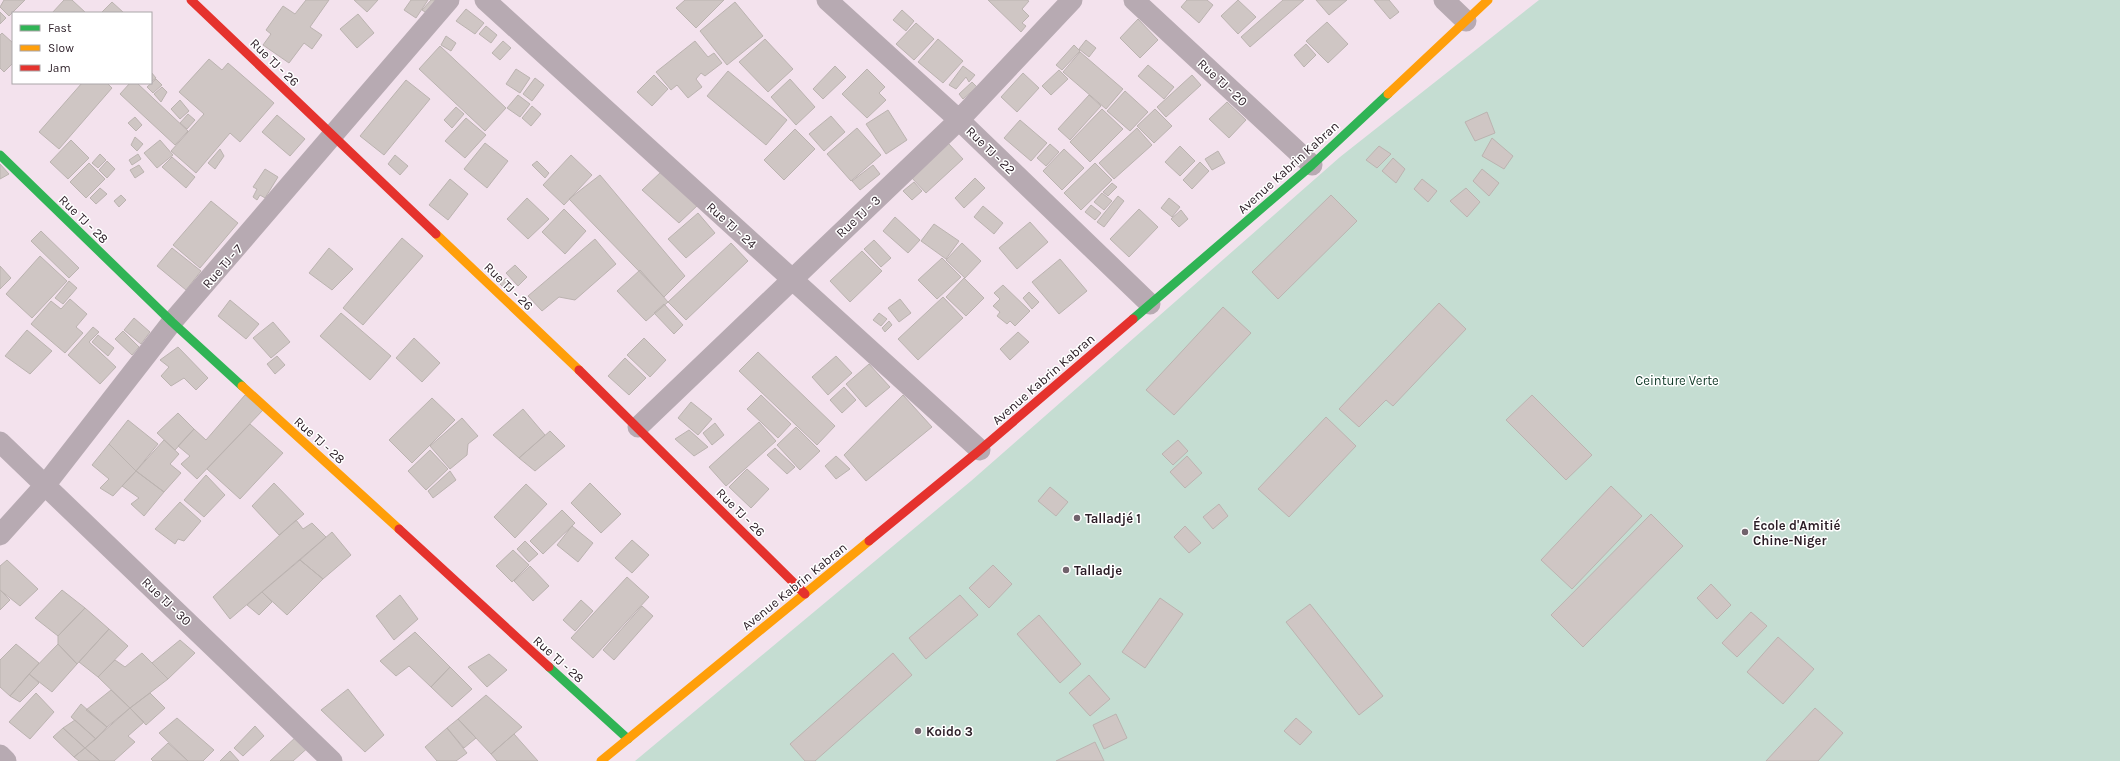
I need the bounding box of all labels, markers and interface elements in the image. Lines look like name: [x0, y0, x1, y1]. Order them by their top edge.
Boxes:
legend: [12, 12, 152, 84]
text: Fast: [48, 21, 72, 35]
street label: Rue TJ - 26: [247, 35, 302, 89]
text: Slow: [48, 41, 74, 55]
street label: Rue TJ - 20: [1195, 56, 1251, 109]
text: Jam: [48, 61, 71, 75]
street label: Avenue Kabrin Kabran: [1235, 118, 1342, 217]
street label: Rue TJ - 22: [963, 123, 1018, 177]
street label: Rue TJ - 28: [56, 192, 111, 247]
street label: Rue TJ - 3: [833, 192, 884, 241]
street label: Rue TJ - 24: [704, 199, 760, 252]
street label: Rue TJ - 7: [199, 241, 246, 291]
street label: Rue TJ - 26: [481, 259, 536, 313]
street label: Avenue Kabrin Kabran: [989, 331, 1098, 428]
park label: Ceinture Verte: [1635, 373, 1719, 388]
street label: Rue TJ - 28: [291, 414, 348, 467]
street label: Rue TJ - 26: [713, 485, 768, 540]
place label: Talladjé 1: [1085, 511, 1141, 526]
marker: Talladjé 1: [1072, 513, 1082, 523]
place label: École d'Amitié Chine-Niger: [1753, 516, 1840, 548]
marker: École d'Amitié Chine-Niger: [1740, 527, 1750, 537]
street label: Avenue Kabrin Kabran: [739, 539, 850, 633]
place label: Talladje: [1074, 563, 1122, 578]
marker: Talladje: [1061, 565, 1071, 575]
street label: Rue TJ - 30: [139, 574, 195, 629]
street label: Rue TJ - 28: [530, 633, 587, 686]
place label: Koido 3: [926, 724, 973, 739]
marker: Koido 3: [913, 726, 923, 736]

